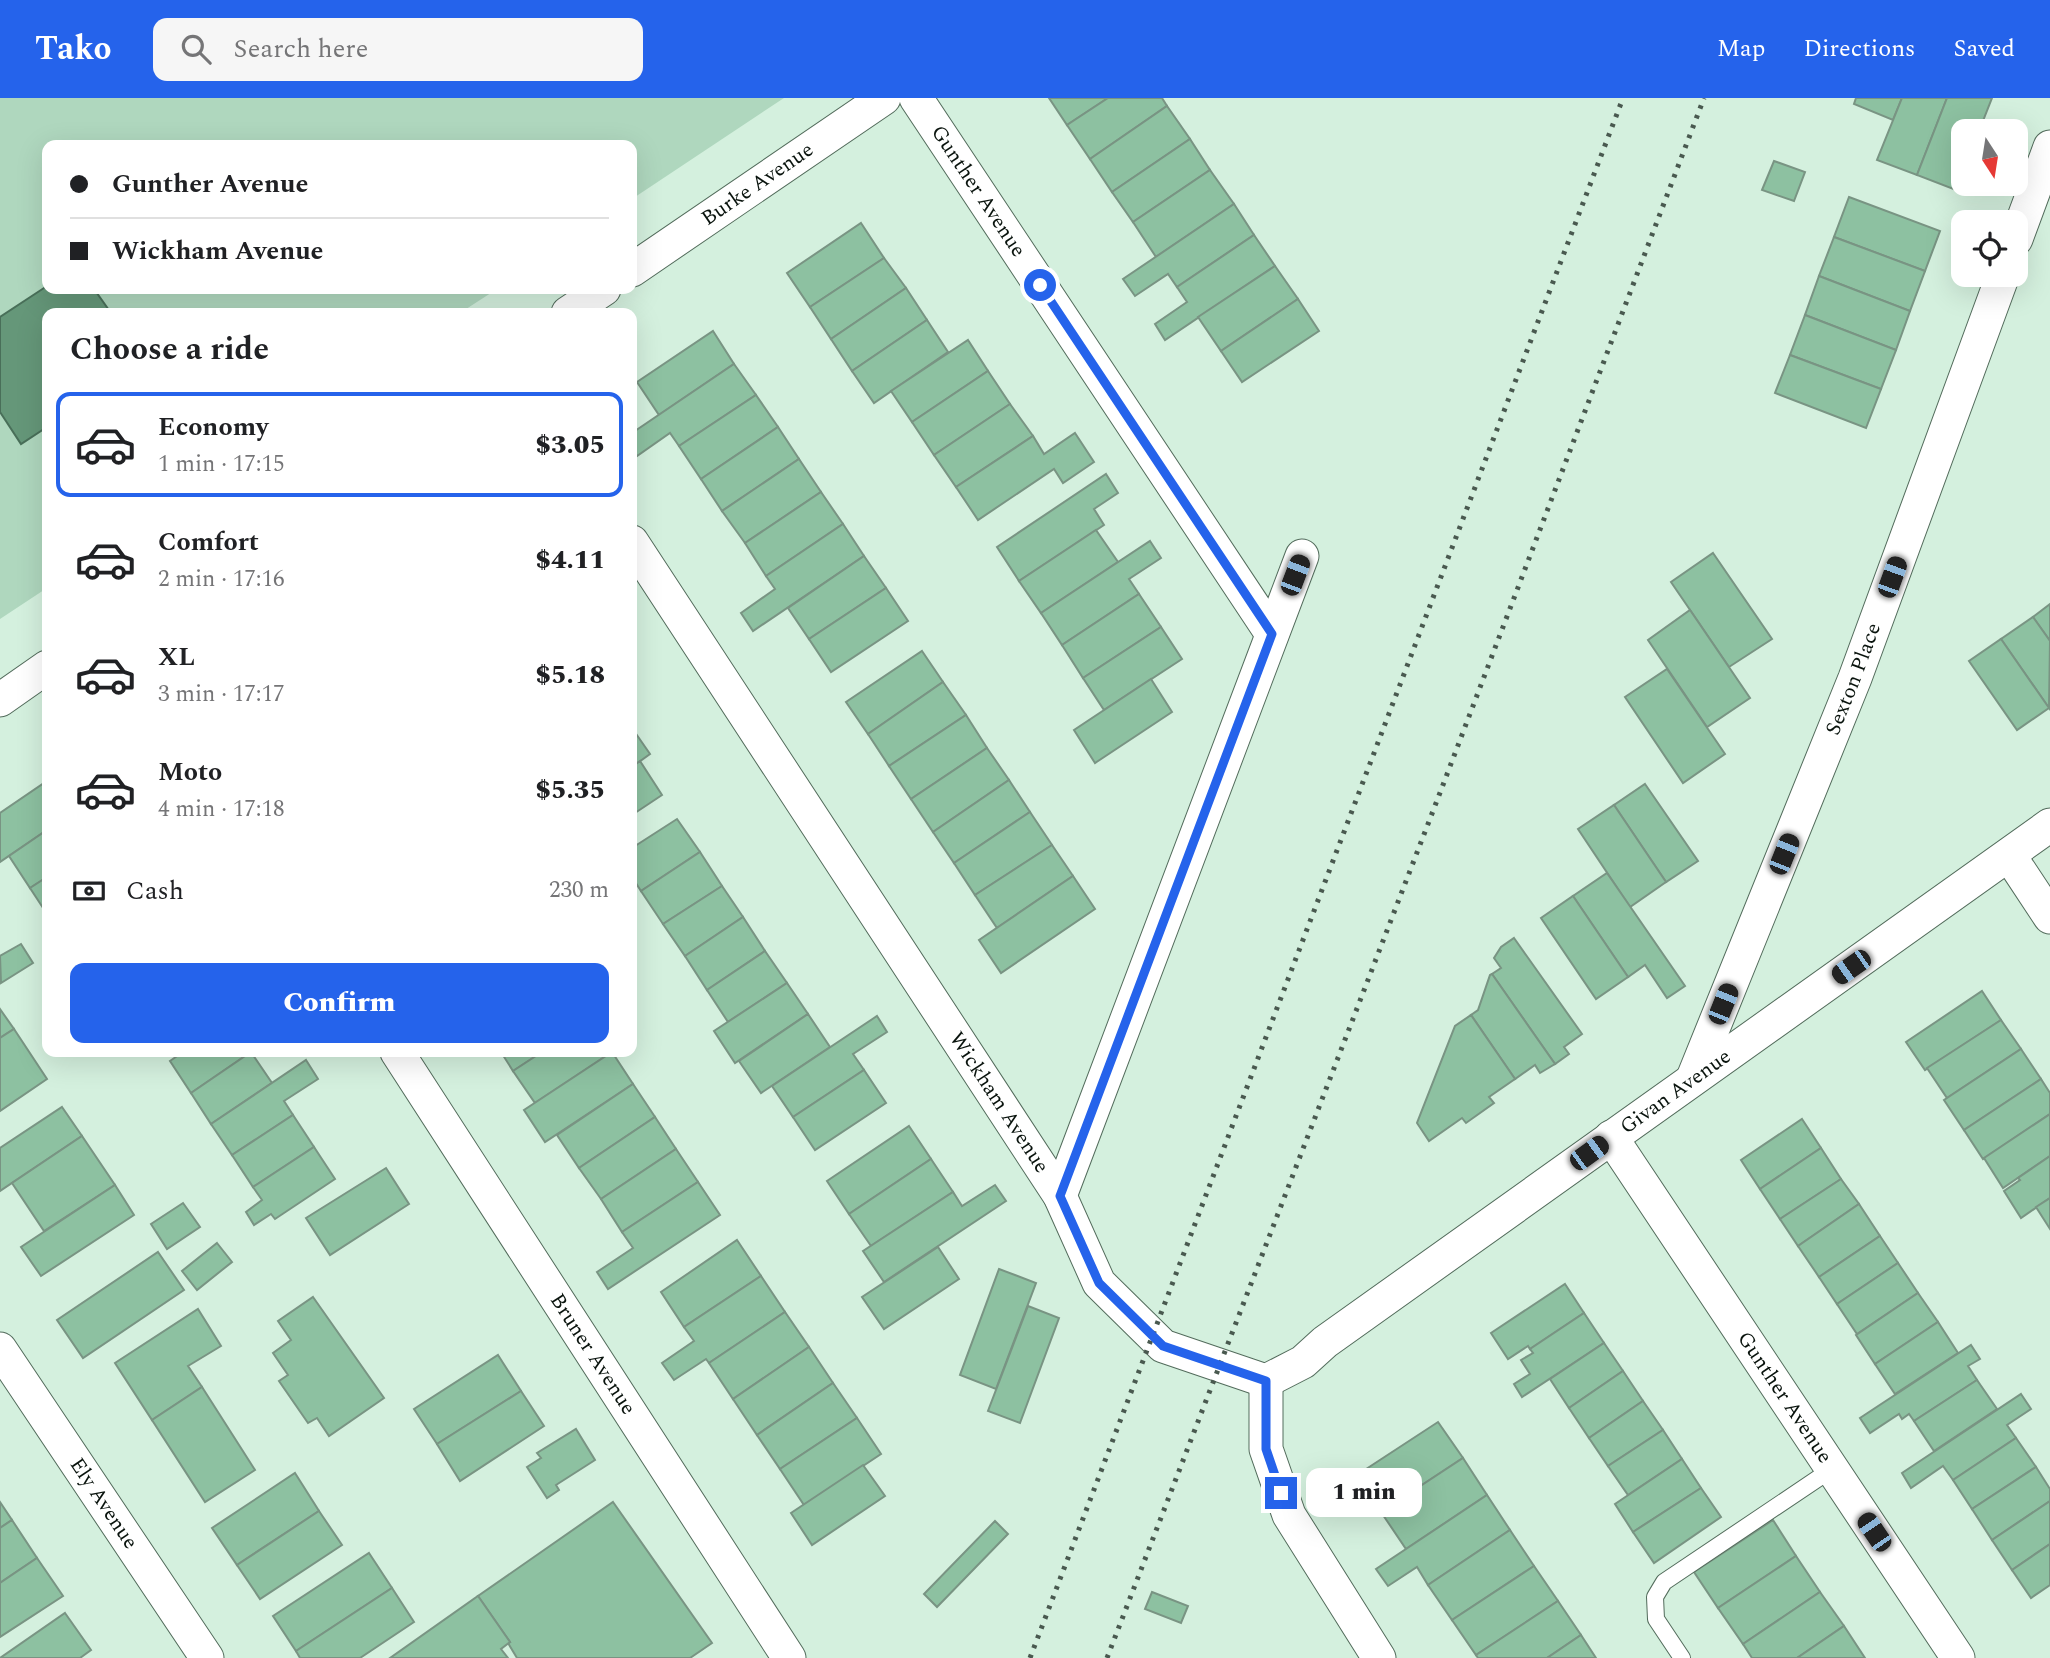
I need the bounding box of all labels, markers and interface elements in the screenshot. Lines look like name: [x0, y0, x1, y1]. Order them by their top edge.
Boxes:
search box: [153, 18, 643, 81]
text: Tako: [35, 24, 111, 74]
text: Search here: [233, 29, 368, 69]
icon: search: [177, 30, 215, 68]
text: Map: [1717, 31, 1765, 67]
text: Directions: [1803, 31, 1915, 67]
text: Saved: [1953, 31, 2015, 67]
street label: Gunther Avenue: [922, 119, 1034, 264]
north arrow: [1951, 119, 2028, 196]
map controls: [1951, 119, 2028, 287]
street label: Burke Avenue: [695, 134, 820, 234]
text: Gunther Avenue: [112, 164, 308, 204]
button: locate: [1951, 210, 2028, 287]
text: Wickham Avenue: [112, 231, 323, 271]
route start: [1024, 269, 1056, 301]
text: Choose a ride: [70, 325, 269, 374]
text: Economy: [158, 407, 268, 447]
icon: car: [74, 413, 137, 476]
text: $3.05: [535, 425, 605, 465]
text: 1 min · 17:15: [158, 447, 285, 482]
text: Comfort: [158, 522, 259, 562]
icon: car: [74, 528, 137, 591]
text: $4.11: [535, 540, 605, 580]
car: [1278, 552, 1313, 598]
car: [1875, 554, 1910, 600]
text: 2 min · 17:16: [158, 562, 285, 597]
street label: Sexton Place: [1817, 618, 1890, 740]
text: XL: [158, 637, 195, 677]
icon: car: [74, 643, 137, 706]
text: $5.18: [535, 655, 605, 695]
text: 3 min · 17:17: [158, 677, 285, 712]
text: Moto: [158, 752, 222, 792]
icon: car: [74, 758, 137, 821]
text: $5.35: [535, 770, 605, 810]
text: 4 min · 17:18: [158, 792, 285, 827]
car: [1767, 831, 1802, 877]
text: Cash: [126, 871, 184, 911]
icon: cash: [70, 872, 108, 910]
text: 230 m: [549, 873, 609, 908]
car: [1828, 946, 1875, 988]
button: Confirm: [70, 963, 609, 1043]
car: [1706, 981, 1741, 1027]
street label: Wickham Avenue: [941, 1025, 1057, 1180]
street label: Givan Avenue: [1613, 1041, 1738, 1143]
car: [1566, 1132, 1613, 1174]
street label: Bruner Avenue: [541, 1287, 644, 1421]
street label: Gunther Avenue: [1729, 1325, 1840, 1470]
street label: Ely Avenue: [61, 1451, 146, 1556]
callout: 1 min: [1306, 1468, 1421, 1518]
text: 1 min: [1332, 1475, 1396, 1510]
route end: [1265, 1477, 1297, 1509]
car: [1854, 1509, 1895, 1555]

